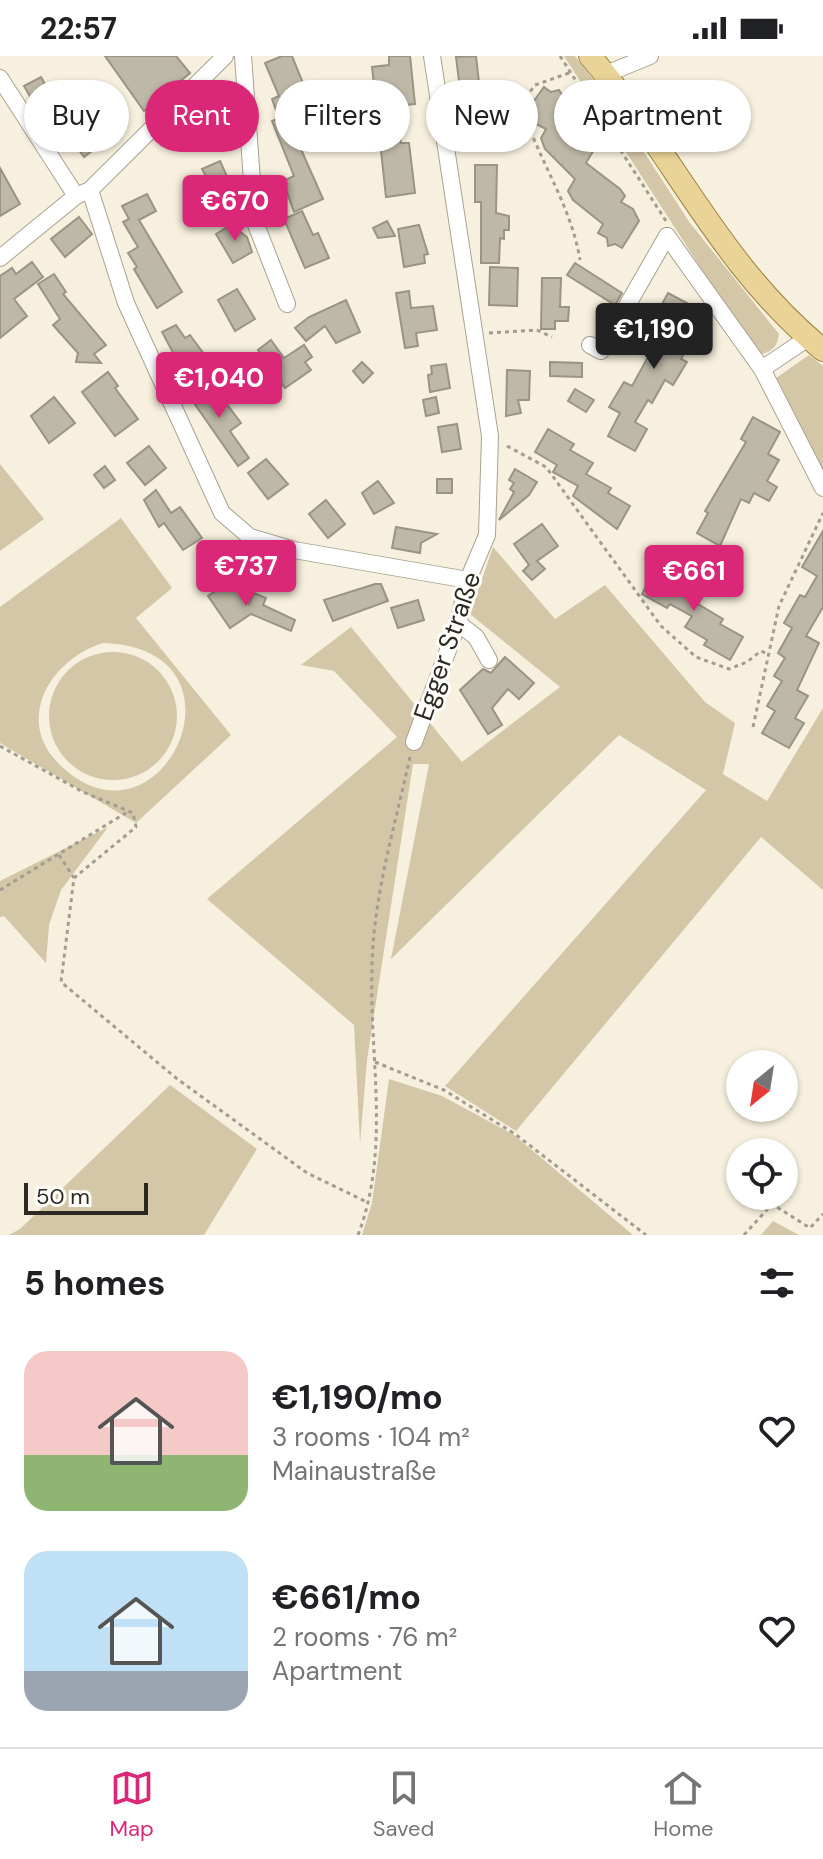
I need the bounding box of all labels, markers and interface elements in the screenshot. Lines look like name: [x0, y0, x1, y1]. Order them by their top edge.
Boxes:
text: 22:57: [40, 9, 117, 48]
chip: Buy: [24, 80, 129, 152]
chip: Rent: [145, 80, 259, 152]
chip: Filters: [275, 80, 410, 152]
chip: New: [426, 80, 538, 152]
chip: Apartment: [554, 80, 751, 152]
pin: €670: [188, 175, 282, 243]
text: €670: [201, 184, 269, 218]
pin: €1,190: [589, 303, 719, 371]
text: €1,190: [614, 312, 694, 346]
pin: €1,040: [154, 352, 284, 420]
text: €1,040: [174, 361, 264, 395]
pin: €737: [199, 540, 293, 608]
pin: €661: [647, 545, 741, 613]
text: €737: [214, 549, 278, 583]
text: €661: [663, 554, 725, 588]
street label: Egger Straße: [406, 567, 488, 725]
north arrow: [726, 1050, 798, 1122]
map controls: [726, 1050, 798, 1210]
button: locate: [726, 1138, 798, 1210]
scale bar: [24, 1179, 148, 1215]
text: 50 m: [36, 1182, 90, 1211]
text: 5 homes: [24, 1261, 165, 1306]
icon: filters: [755, 1261, 799, 1305]
text: €1,190/mo: [272, 1375, 443, 1420]
icon: home: [88, 1383, 184, 1479]
icon: heart: [755, 1409, 799, 1453]
text: 3 rooms · 104 m²: [272, 1420, 470, 1454]
text: Mainaustraße: [272, 1454, 436, 1488]
text: €661/mo: [272, 1575, 421, 1620]
icon: home: [88, 1583, 184, 1679]
icon: heart: [755, 1609, 799, 1653]
text: 2 rooms · 76 m²: [272, 1620, 457, 1654]
text: Apartment: [272, 1654, 403, 1688]
tab: Map: [109, 1766, 154, 1843]
tab: Saved: [373, 1766, 434, 1843]
tab: Home: [653, 1766, 714, 1843]

